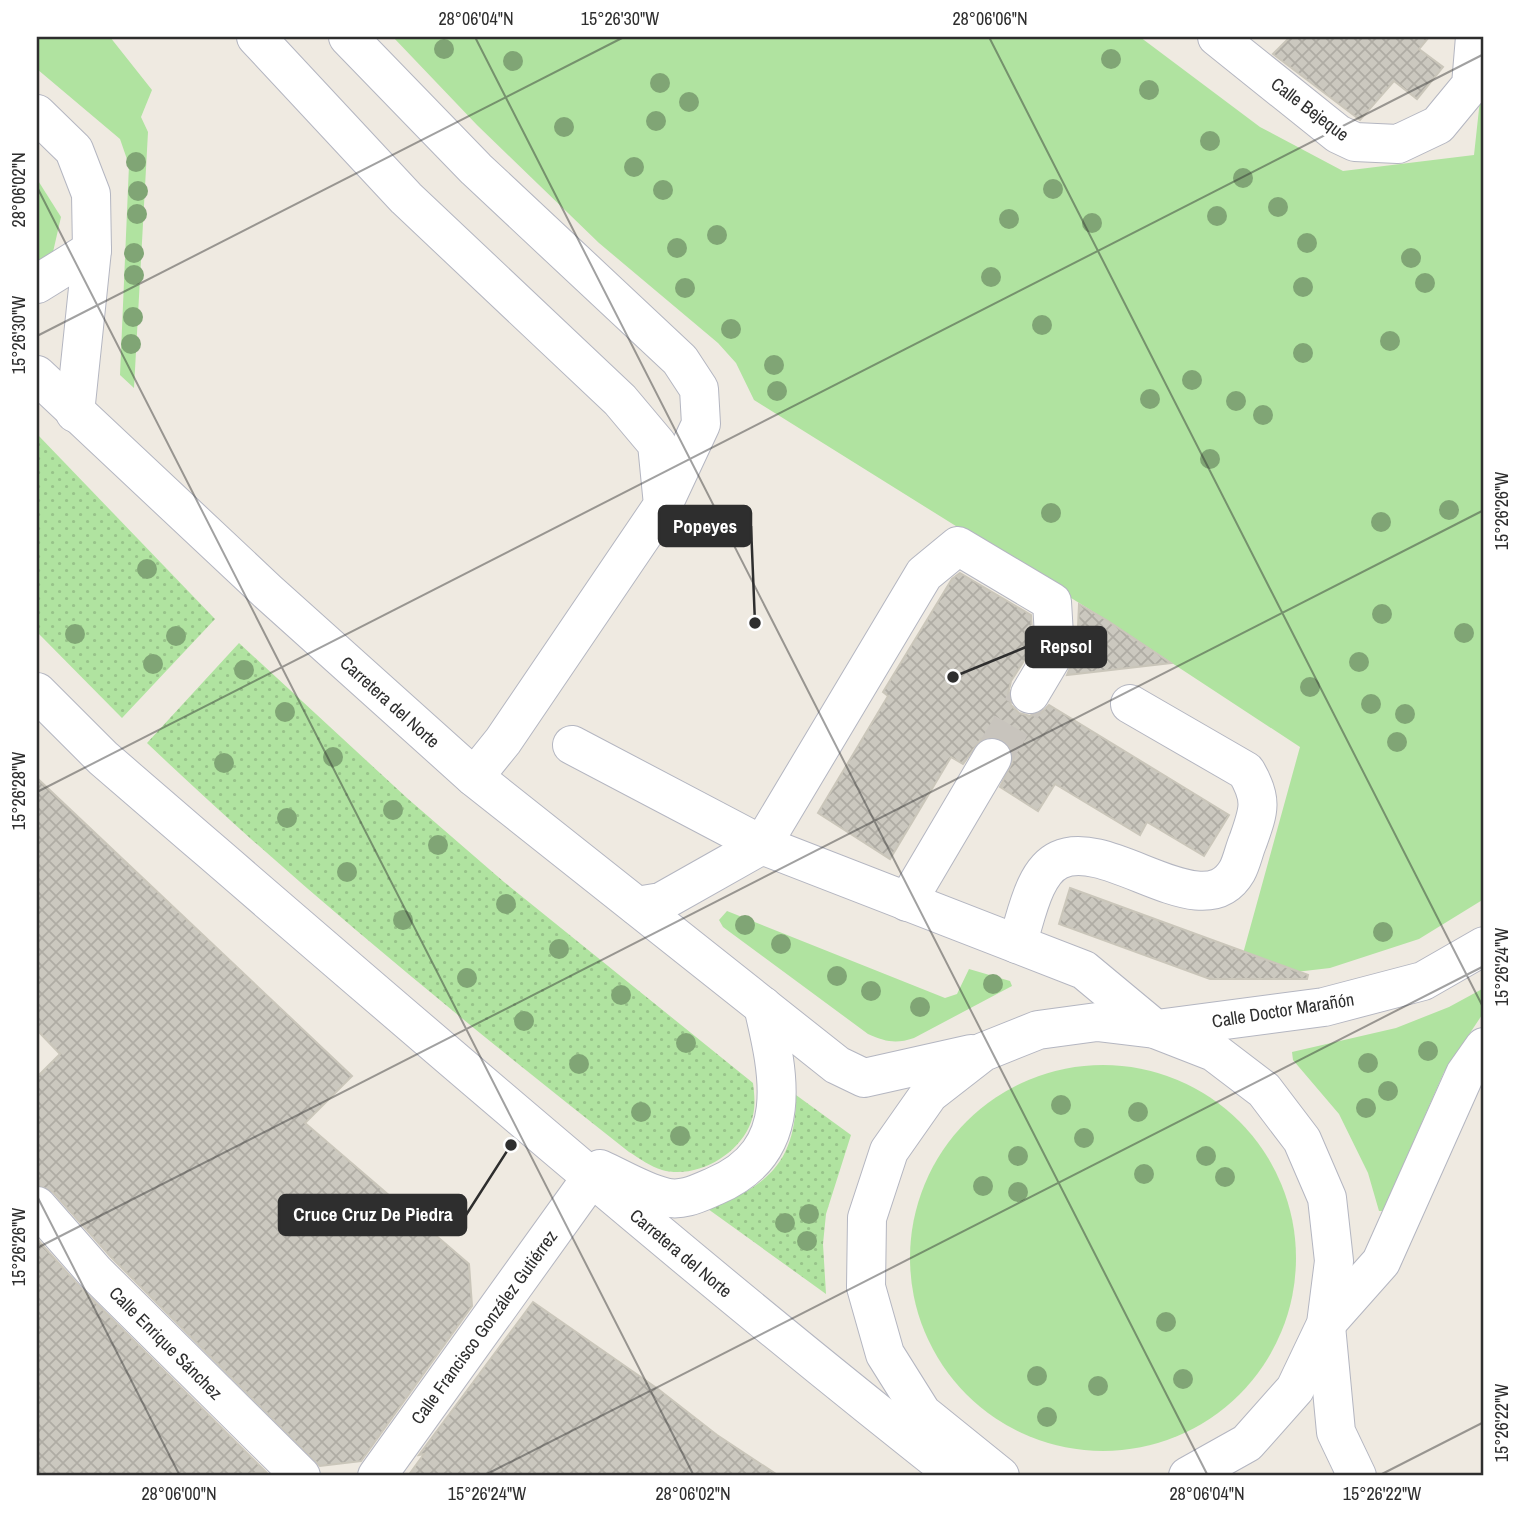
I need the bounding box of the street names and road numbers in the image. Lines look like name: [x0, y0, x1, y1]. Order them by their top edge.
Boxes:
street label: Calle Bejeque: [1266, 71, 1354, 147]
street label: Carretera del Norte: [335, 650, 445, 754]
street label: Calle Doctor Marañón: [1210, 986, 1356, 1034]
street label: Carretera del Norte: [625, 1203, 737, 1303]
street label: Calle Francisco González Gutiérrez: [405, 1225, 563, 1429]
street label: Calle Enrique Sánchez: [104, 1281, 228, 1405]

